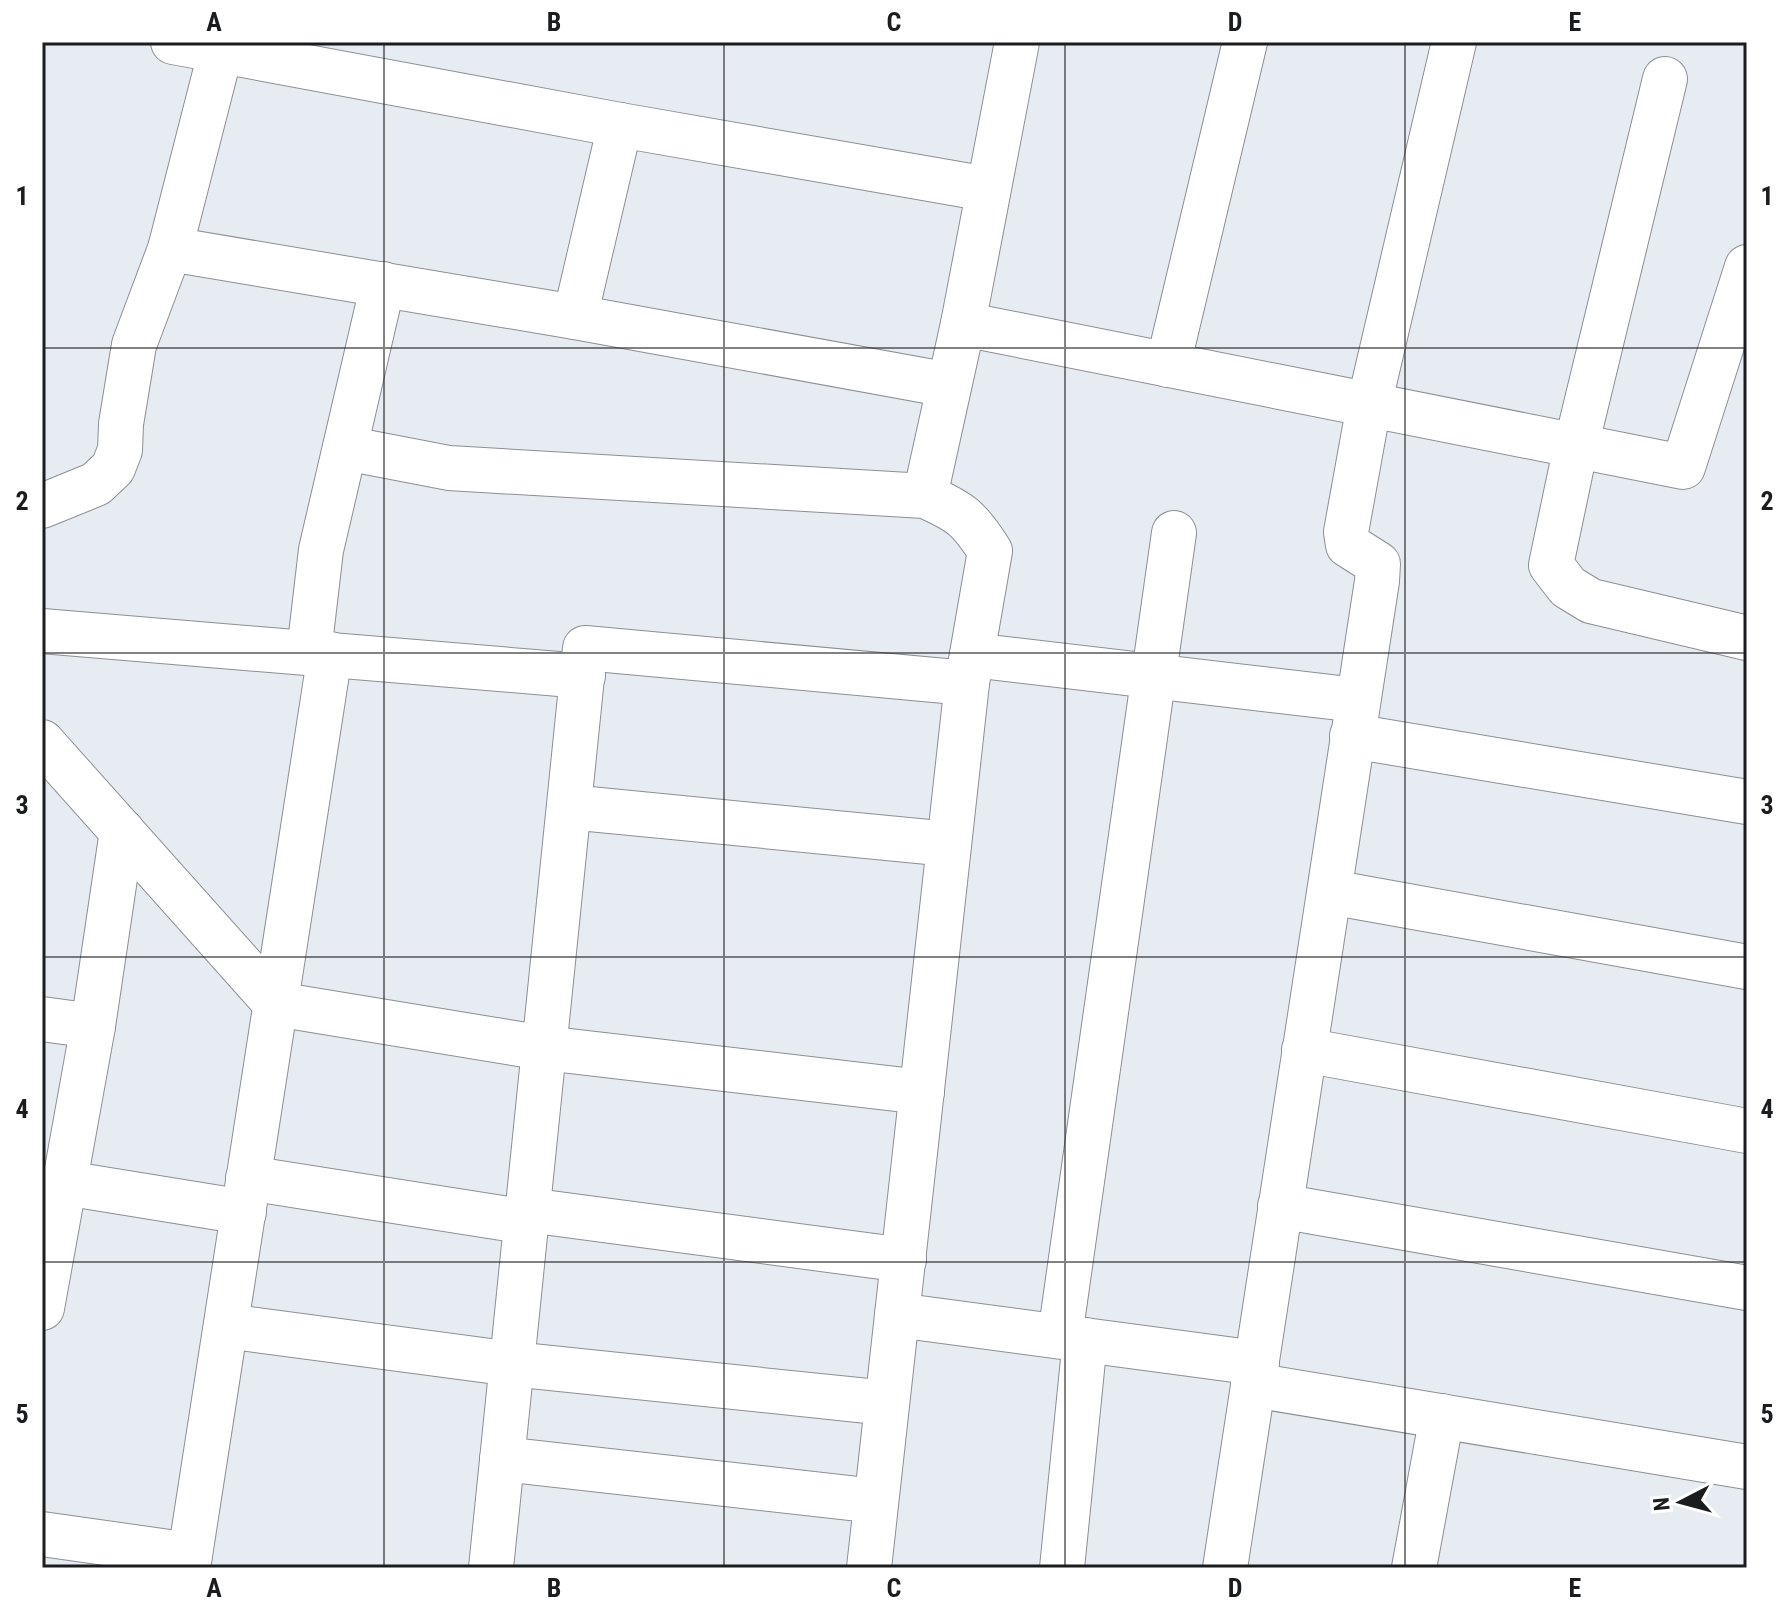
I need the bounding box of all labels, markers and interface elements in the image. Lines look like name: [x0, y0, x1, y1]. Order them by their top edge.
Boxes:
text: A: [206, 7, 222, 37]
text: B: [547, 7, 561, 37]
text: C: [887, 7, 902, 37]
text: D: [1228, 7, 1242, 37]
text: E: [1569, 7, 1582, 37]
text: 1: [15, 181, 29, 211]
text: 1: [1760, 181, 1774, 211]
text: 2: [15, 486, 29, 516]
text: 2: [1760, 486, 1774, 516]
text: 3: [15, 790, 29, 820]
text: 3: [1760, 790, 1774, 820]
text: 4: [15, 1094, 29, 1124]
text: 4: [1760, 1094, 1774, 1124]
text: 5: [15, 1399, 29, 1429]
text: 5: [1760, 1399, 1774, 1429]
north arrow: [1641, 1462, 1721, 1542]
text: N: [1648, 1496, 1675, 1512]
text: A: [206, 1573, 222, 1603]
text: B: [547, 1573, 561, 1603]
text: C: [887, 1573, 902, 1603]
text: D: [1228, 1573, 1242, 1603]
text: E: [1569, 1573, 1582, 1603]

